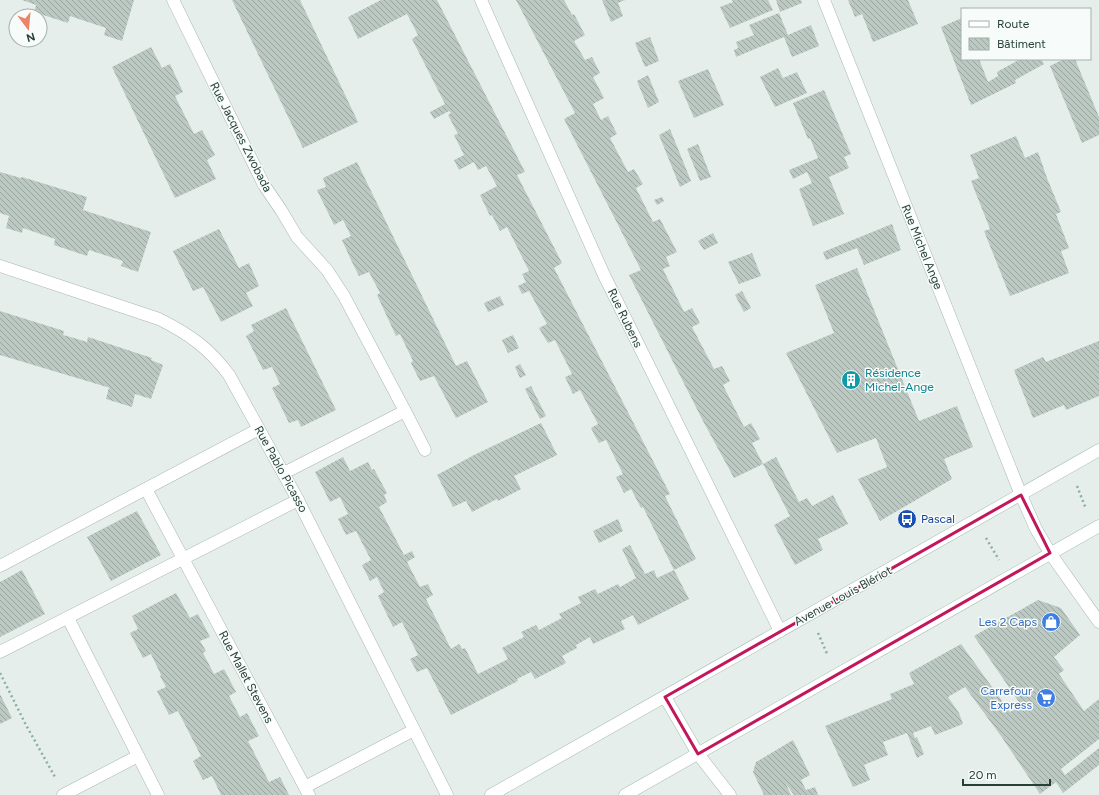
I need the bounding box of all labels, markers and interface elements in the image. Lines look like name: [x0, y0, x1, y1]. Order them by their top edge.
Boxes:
north arrow: [8, 8, 48, 48]
legend: [961, 8, 1091, 60]
text: Route: [997, 17, 1030, 31]
text: N: [25, 30, 37, 45]
text: Bâtiment: [997, 37, 1046, 51]
street label: Rue Jacques Zwobada: [207, 80, 275, 194]
street label: Rue Michel Ange: [899, 202, 946, 292]
street label: Rue Rubens: [605, 286, 645, 350]
place label: Résidence Michel-Ange: [865, 366, 934, 394]
building icon: Résidence Michel-Ange: [840, 369, 862, 391]
street label: Rue Pablo Picasso: [251, 423, 311, 515]
bus stop icon: Pascal: [896, 508, 918, 530]
place label: Pascal: [921, 512, 955, 526]
street label: Avenue Louis Blériot: [792, 563, 895, 629]
shop icon: Les 2 Caps: [1040, 611, 1062, 633]
place label: Les 2 Caps: [979, 615, 1037, 629]
street label: Rue Mallet Stevens: [216, 628, 276, 726]
place label: Carrefour Express: [980, 684, 1032, 712]
supermarket icon: Carrefour Express: [1035, 687, 1057, 709]
scale bar: [963, 761, 1050, 787]
text: 20 m: [969, 768, 997, 782]

